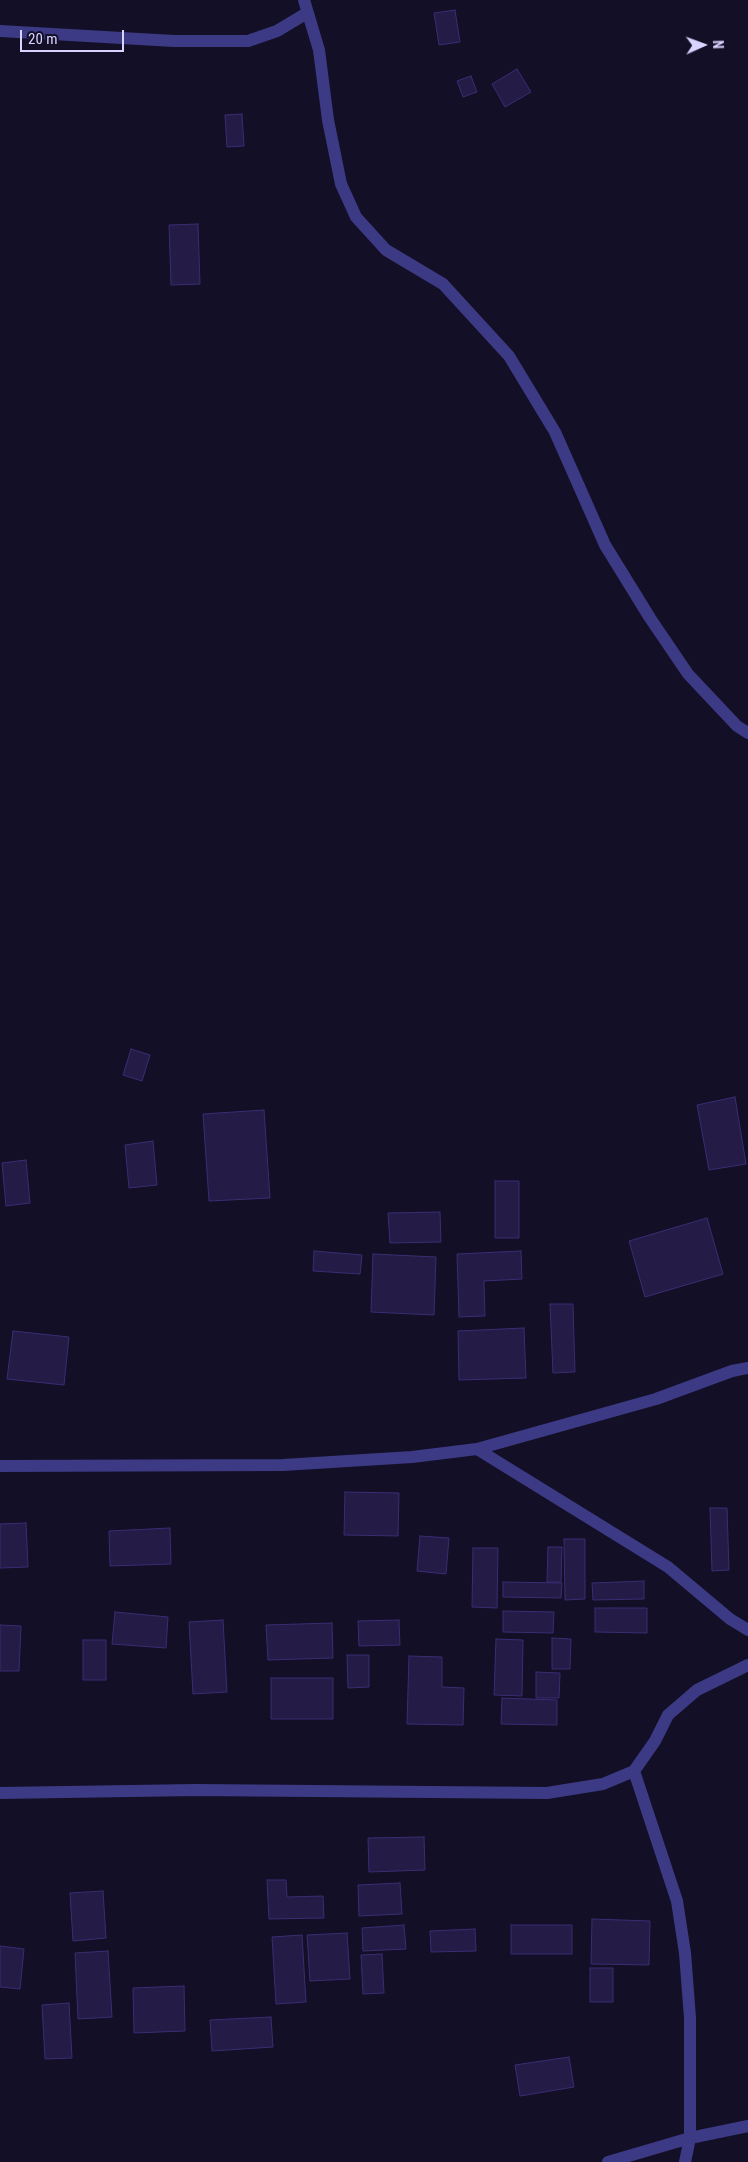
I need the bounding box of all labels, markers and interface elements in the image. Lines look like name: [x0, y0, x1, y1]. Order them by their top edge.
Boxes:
scale bar: [22, 20, 126, 52]
north arrow: [678, 20, 728, 70]
text: 20 m: [28, 30, 58, 48]
text: N: [710, 40, 726, 49]

